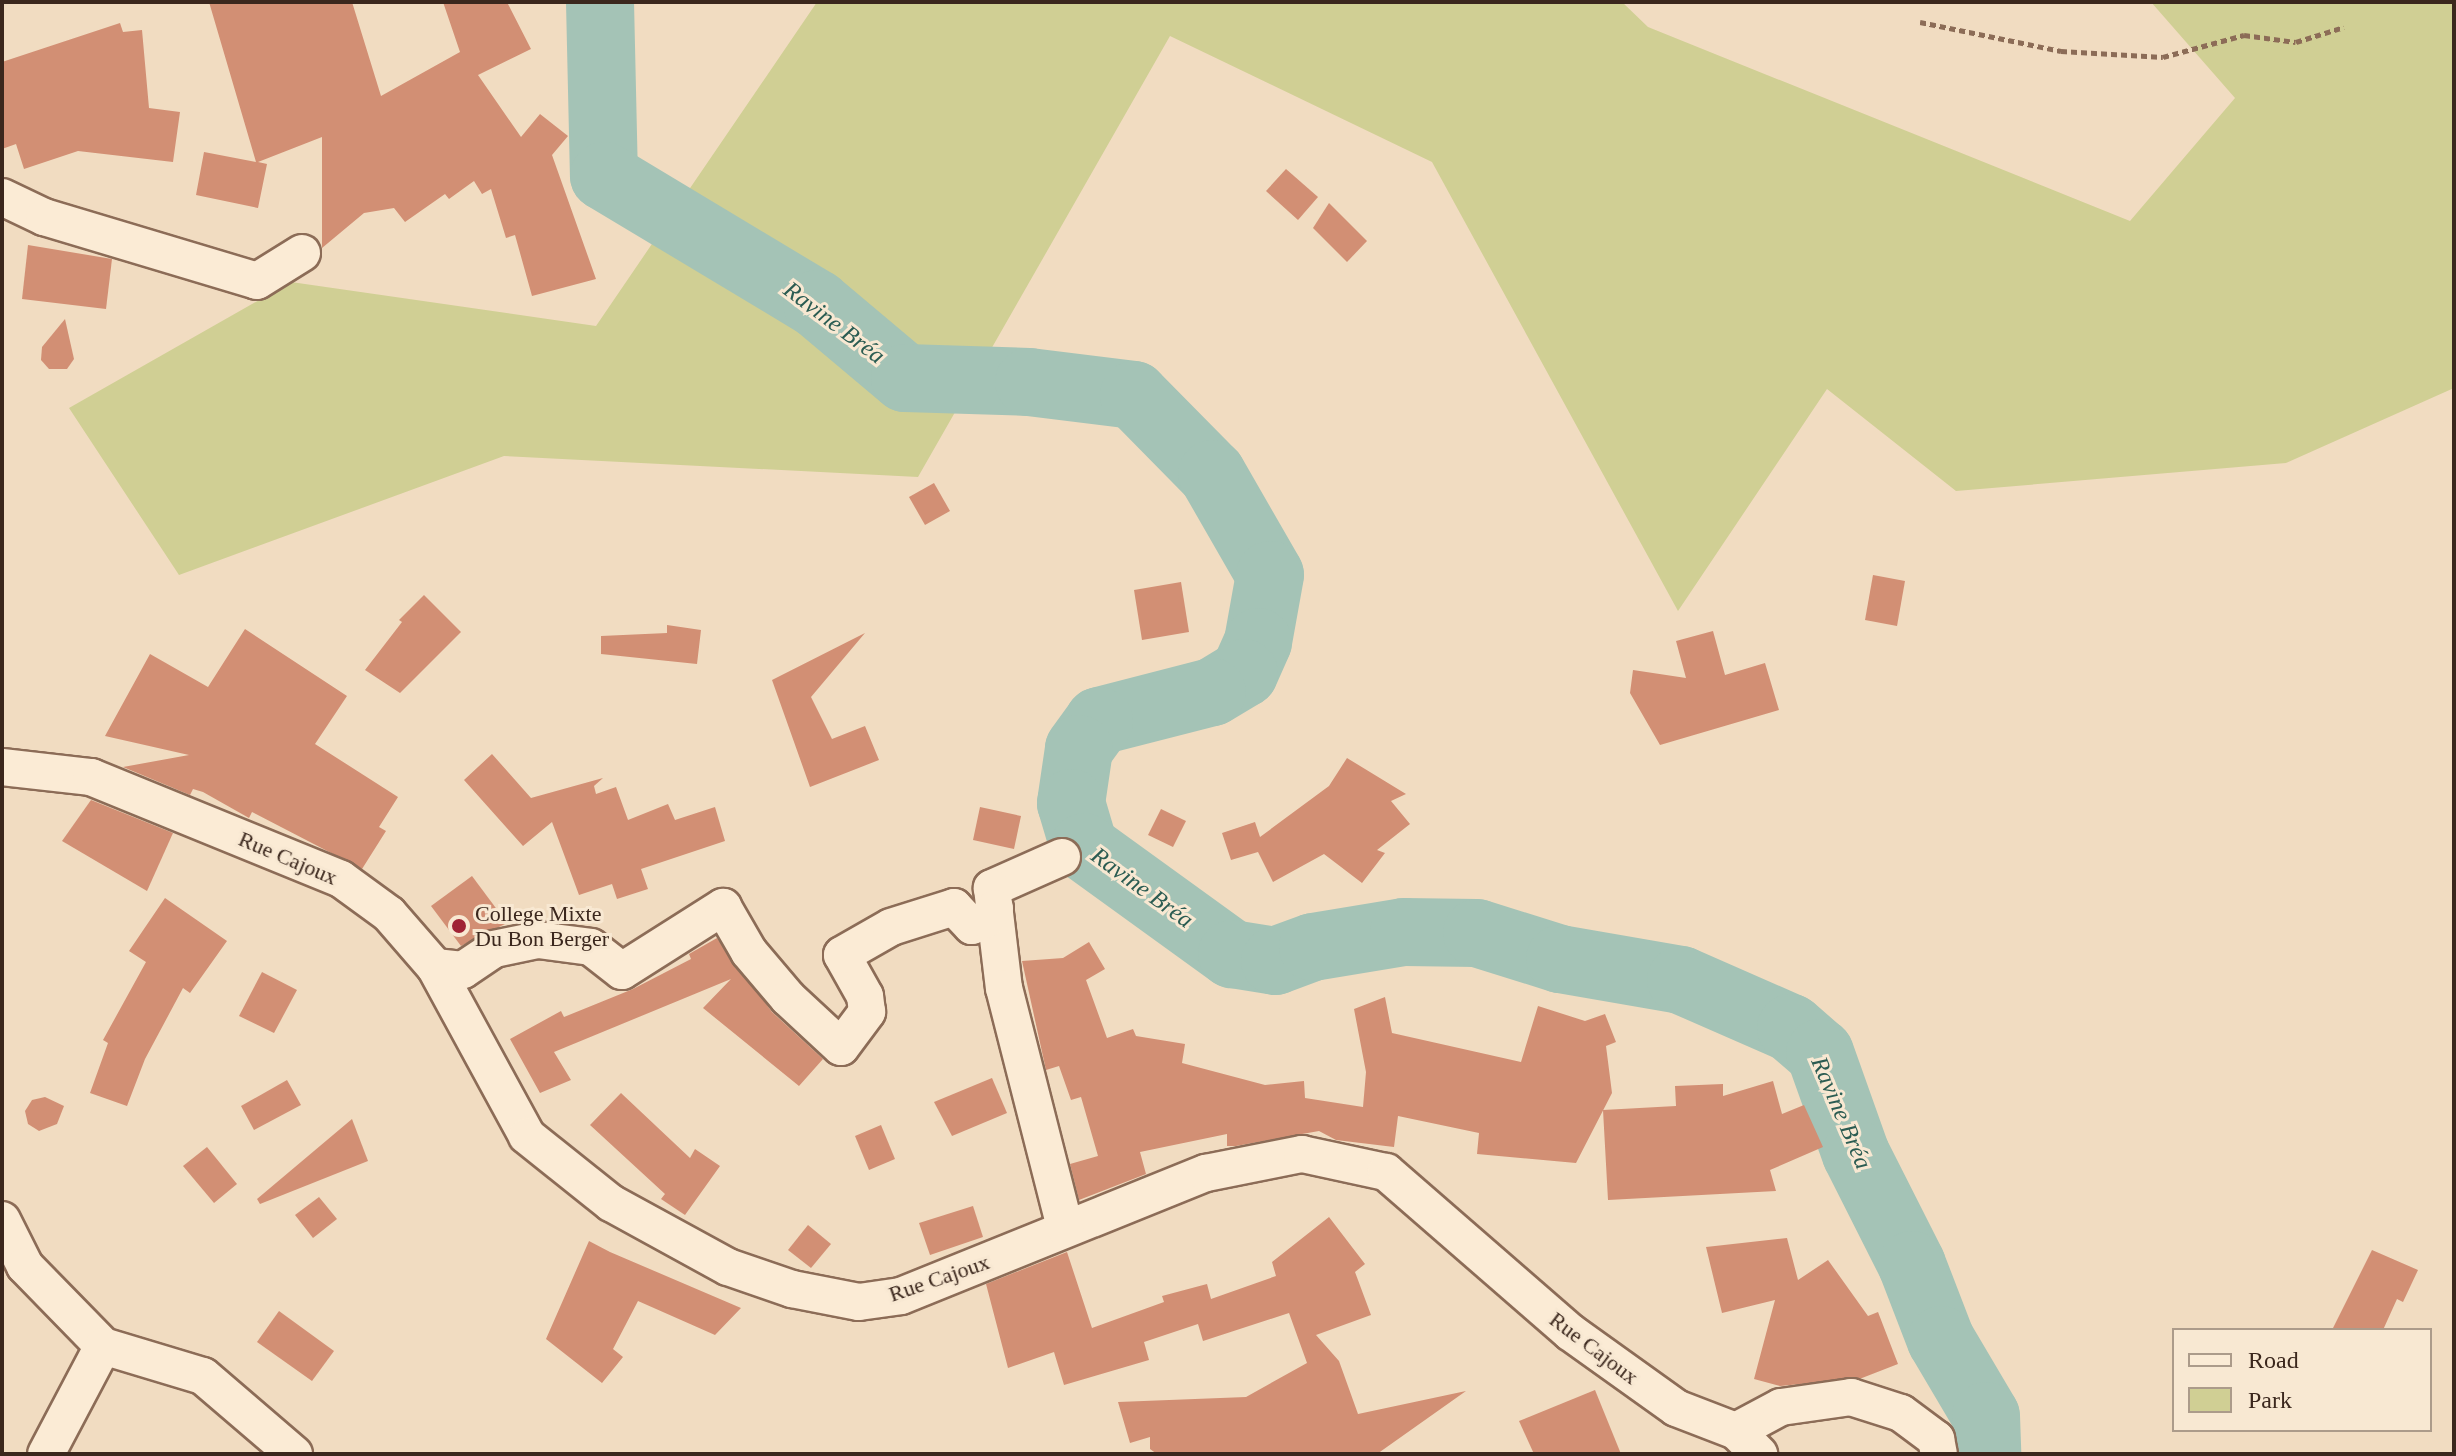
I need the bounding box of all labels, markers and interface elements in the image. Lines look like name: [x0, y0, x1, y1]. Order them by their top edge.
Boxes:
water label: Ravine Bréa: [778, 276, 890, 370]
street label: Rue Cajoux: [235, 825, 341, 891]
water label: Ravine Bréa: [1085, 841, 1199, 935]
place label: College Mixte Du Bon Berger: [475, 900, 609, 952]
marker: College Mixte Du Bon Berger: [450, 917, 468, 935]
water label: Ravine Bréa: [1804, 1052, 1878, 1174]
street label: Rue Cajoux: [885, 1249, 993, 1307]
street label: Rue Cajoux: [1544, 1306, 1644, 1390]
legend: [2172, 1328, 2432, 1432]
text: Road: [2248, 1347, 2299, 1373]
text: Park: [2248, 1387, 2292, 1413]

